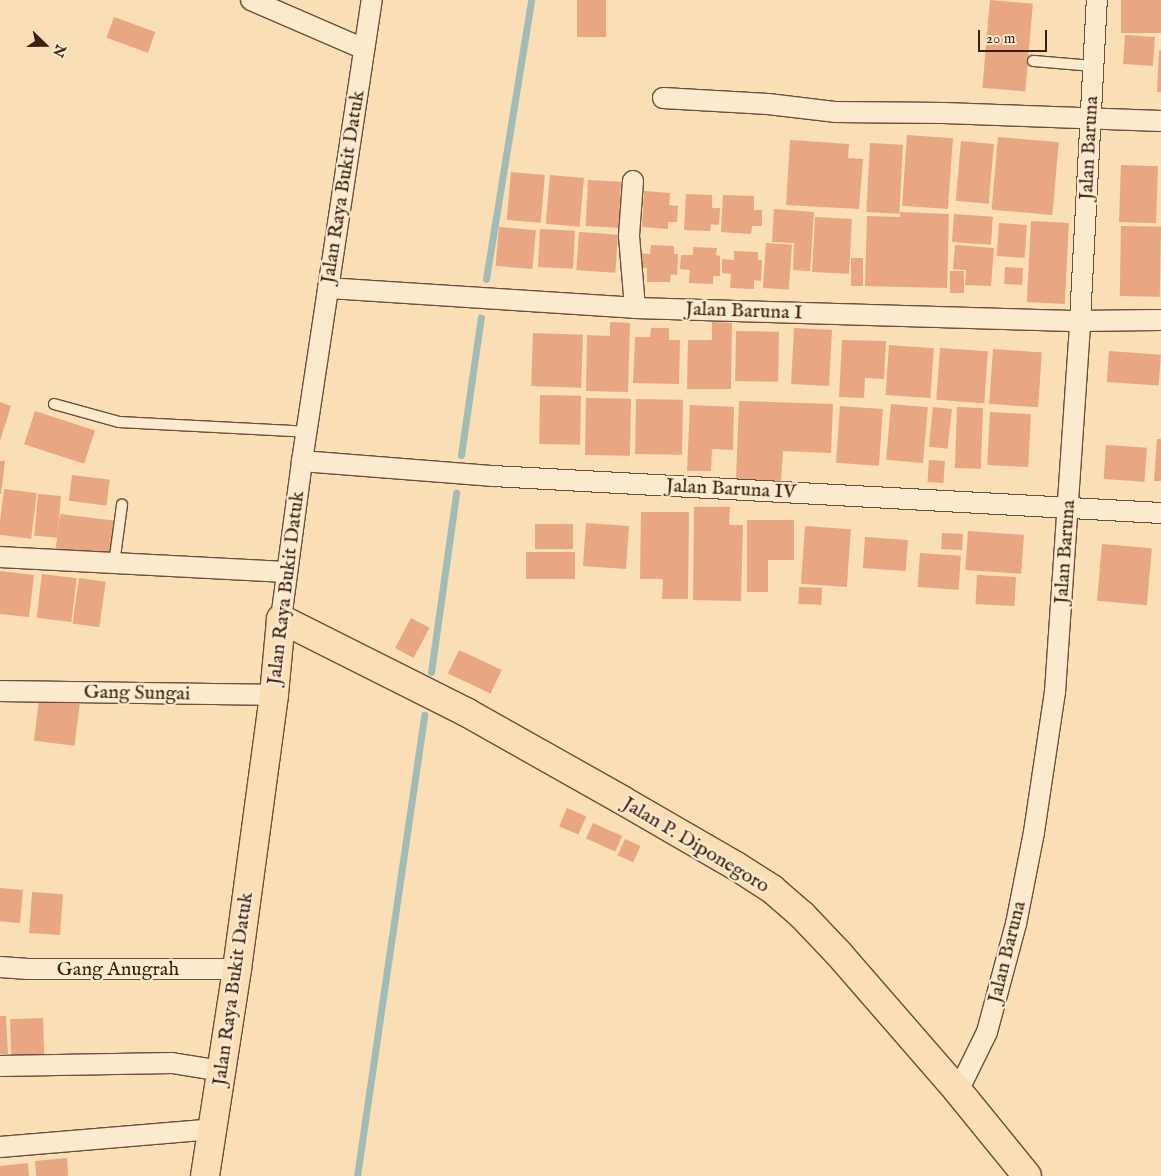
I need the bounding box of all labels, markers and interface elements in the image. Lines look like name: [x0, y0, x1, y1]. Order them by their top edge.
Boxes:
north arrow: [20, 20, 70, 70]
scale bar: [981, 20, 1050, 52]
text: 20 m: [986, 29, 1015, 48]
text: N: [48, 42, 70, 60]
street label: Jalan Raya Bukit Datuk: [316, 89, 370, 285]
street label: Jalan Baruna: [1074, 95, 1104, 201]
street label: Jalan Baruna I: [685, 297, 803, 325]
street label: Jalan Baruna IV: [665, 474, 797, 504]
street label: Jalan Raya Bukit Datuk: [262, 490, 310, 686]
street label: Jalan Baruna: [1049, 499, 1081, 605]
street label: Gang Sungai: [84, 680, 190, 706]
street label: Jalan P. Diponegoro: [618, 792, 774, 898]
street label: Jalan Raya Bukit Datuk: [208, 891, 258, 1087]
street label: Jalan Baruna: [983, 898, 1031, 1006]
street label: Gang Anugrah: [57, 957, 179, 981]

